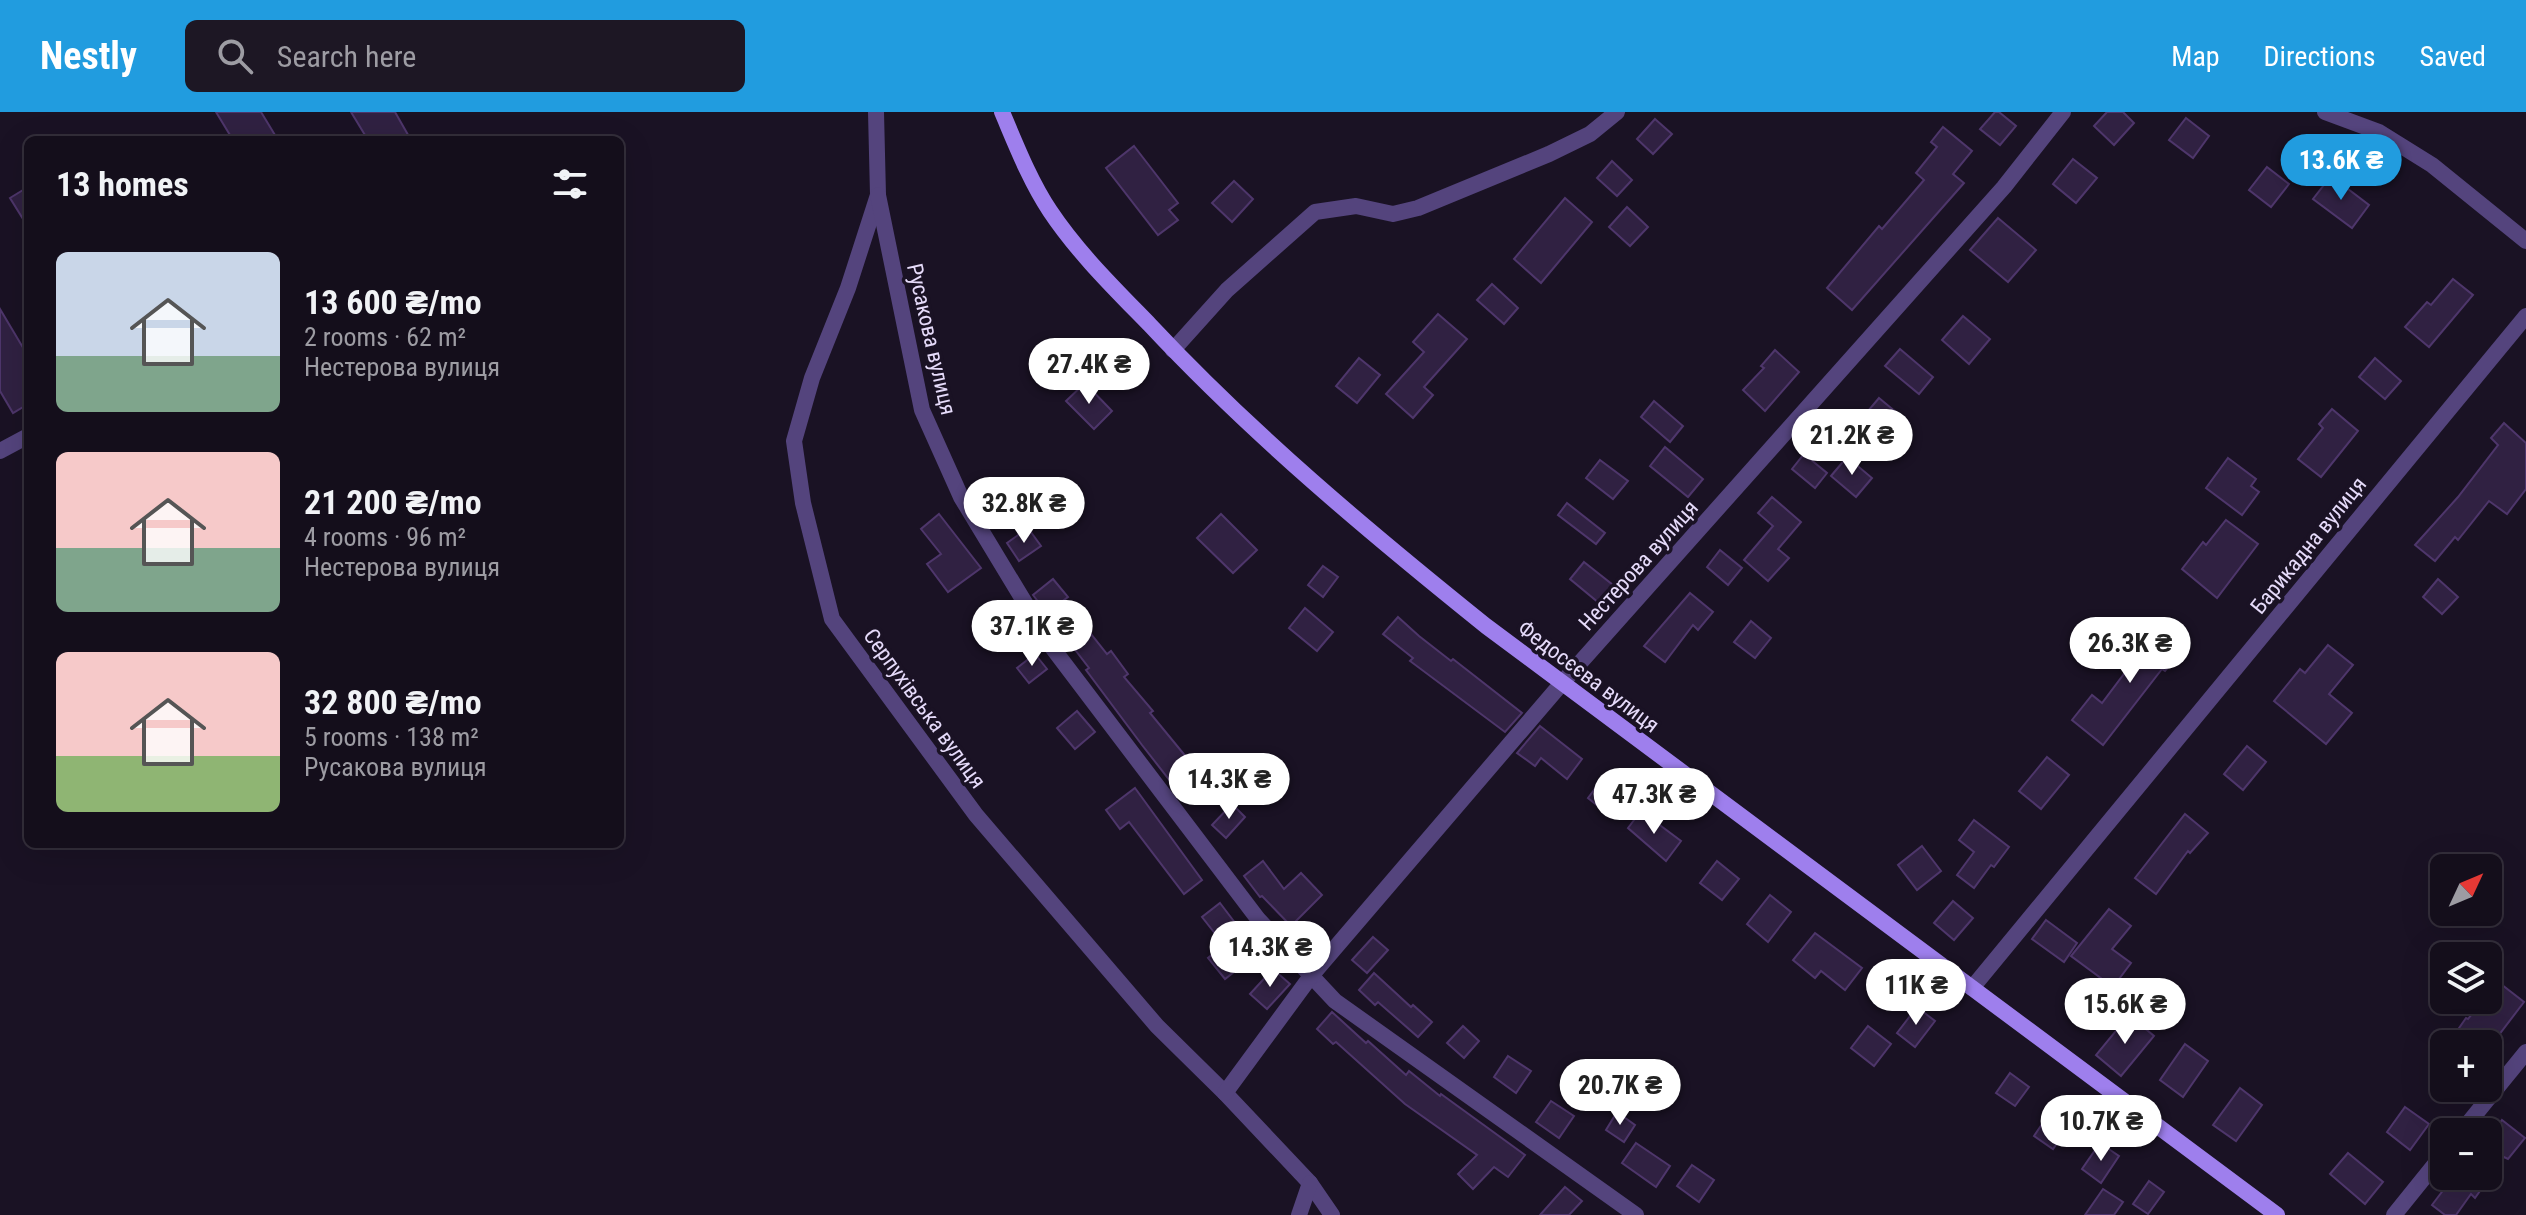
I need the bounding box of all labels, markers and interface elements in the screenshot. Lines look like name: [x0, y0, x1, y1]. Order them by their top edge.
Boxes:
search box: [185, 20, 745, 92]
text: Nestly: [40, 34, 137, 78]
icon: search: [213, 34, 257, 78]
text: Search here: [277, 39, 416, 74]
text: Map: [2171, 40, 2220, 73]
text: Directions: [2264, 40, 2375, 73]
text: Saved: [2419, 40, 2486, 73]
pin: 13.6K ₴: [2267, 134, 2415, 202]
text: 13.6K ₴: [2299, 145, 2383, 175]
icon: filters: [548, 162, 592, 206]
text: 13 homes: [56, 164, 189, 204]
street label: Русакова вулиця: [902, 261, 961, 417]
text: 13 600 ₴/mo: [304, 282, 482, 322]
icon: home: [120, 284, 216, 380]
text: 2 rooms · 62 m²: [304, 322, 466, 352]
pin: 27.4K ₴: [1015, 338, 1163, 406]
text: 27.4K ₴: [1047, 349, 1131, 379]
text: Нестерова вулиця: [304, 352, 500, 382]
pin: 21.2K ₴: [1778, 409, 1926, 477]
text: 21.2K ₴: [1810, 420, 1894, 450]
street label: Барикадна вулиця: [2246, 472, 2371, 619]
pin: 32.8K ₴: [950, 477, 1098, 545]
text: 21 200 ₴/mo: [304, 482, 482, 522]
icon: home: [120, 484, 216, 580]
text: 32.8K ₴: [982, 488, 1066, 518]
street label: Нестерова вулиця: [1574, 495, 1703, 635]
text: 4 rooms · 96 m²: [304, 522, 466, 552]
text: Нестерова вулиця: [304, 552, 500, 582]
pin: 37.1K ₴: [958, 600, 1106, 668]
text: 37.1K ₴: [990, 611, 1074, 641]
street label: Федосєєва вулиця: [1513, 615, 1664, 738]
pin: 26.3K ₴: [2056, 617, 2204, 685]
street label: Серпухівська вулиця: [858, 624, 991, 793]
text: 26.3K ₴: [2088, 628, 2172, 658]
text: 32 800 ₴/mo: [304, 682, 482, 722]
icon: home: [120, 684, 216, 780]
text: 5 rooms · 138 m²: [304, 722, 479, 752]
text: Русакова вулиця: [304, 752, 487, 782]
pin: 14.3K ₴: [1155, 753, 1303, 821]
text: 14.3K ₴: [1187, 764, 1271, 794]
pin: 47.3K ₴: [1580, 768, 1728, 836]
text: 47.3K ₴: [1612, 779, 1696, 809]
north arrow: [2430, 854, 2502, 926]
map controls: [2430, 854, 2502, 1190]
pin: 14.3K ₴: [1196, 921, 1344, 989]
text: 14.3K ₴: [1228, 932, 1312, 962]
button: layers: [2430, 942, 2502, 1014]
pin: 11K ₴: [1860, 959, 1972, 1027]
text: 11K ₴: [1884, 970, 1948, 1000]
pin: 15.6K ₴: [2051, 978, 2199, 1046]
text: 15.6K ₴: [2083, 989, 2167, 1019]
button: +: [2430, 1030, 2502, 1102]
pin: 20.7K ₴: [1546, 1059, 1694, 1127]
text: 20.7K ₴: [1578, 1070, 1662, 1100]
pin: 10.7K ₴: [2027, 1095, 2175, 1163]
text: 10.7K ₴: [2059, 1106, 2143, 1136]
button: −: [2430, 1118, 2502, 1190]

